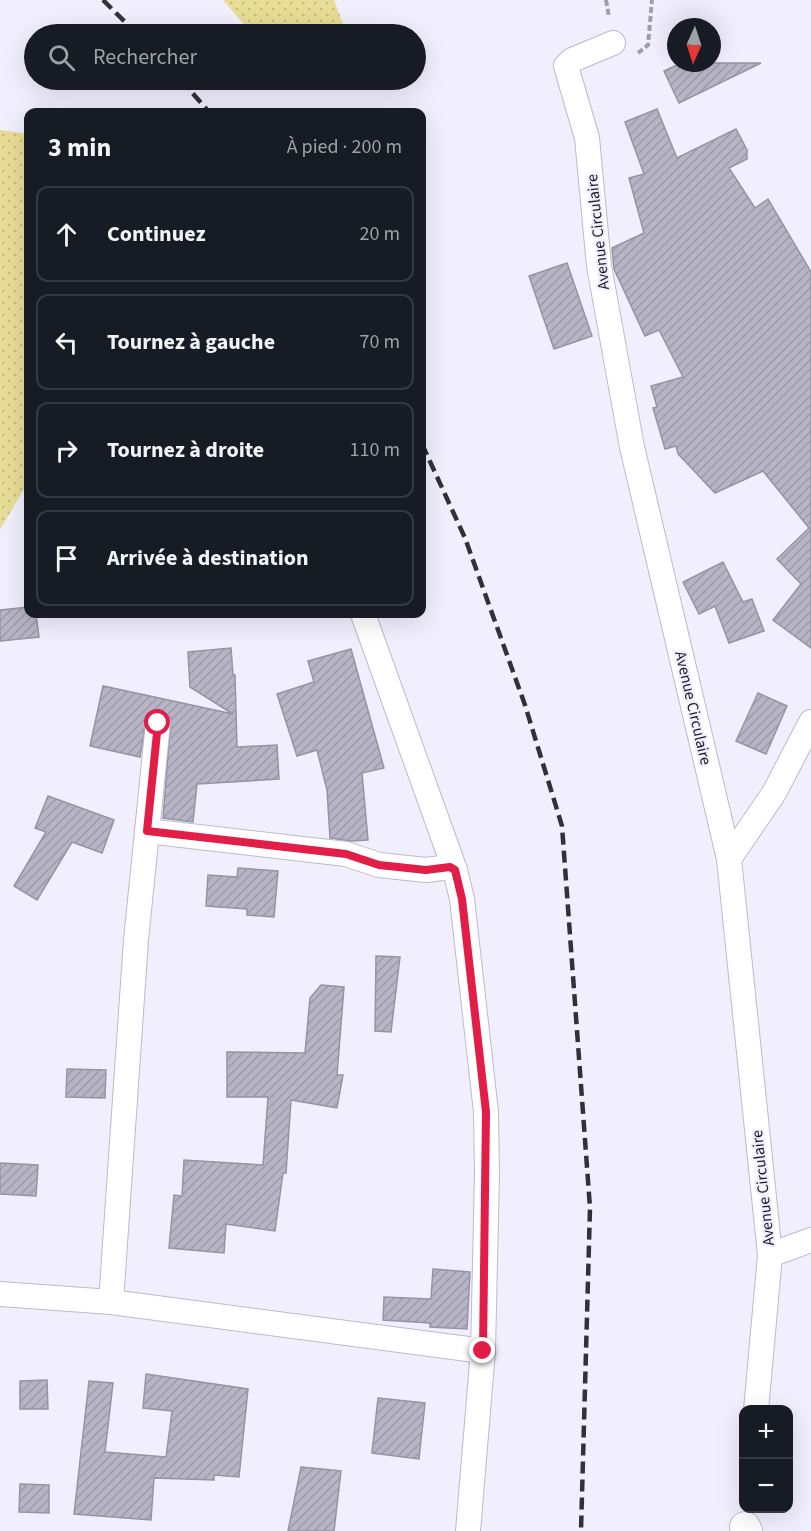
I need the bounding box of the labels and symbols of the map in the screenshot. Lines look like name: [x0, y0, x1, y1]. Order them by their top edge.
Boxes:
north arrow: [667, 18, 721, 72]
street label: Avenue Circulaire: [581, 173, 615, 291]
street label: Avenue Circulaire: [669, 649, 717, 767]
route start: [144, 709, 170, 735]
street label: Avenue Circulaire: [746, 1129, 780, 1247]
route end: [469, 1337, 495, 1363]

